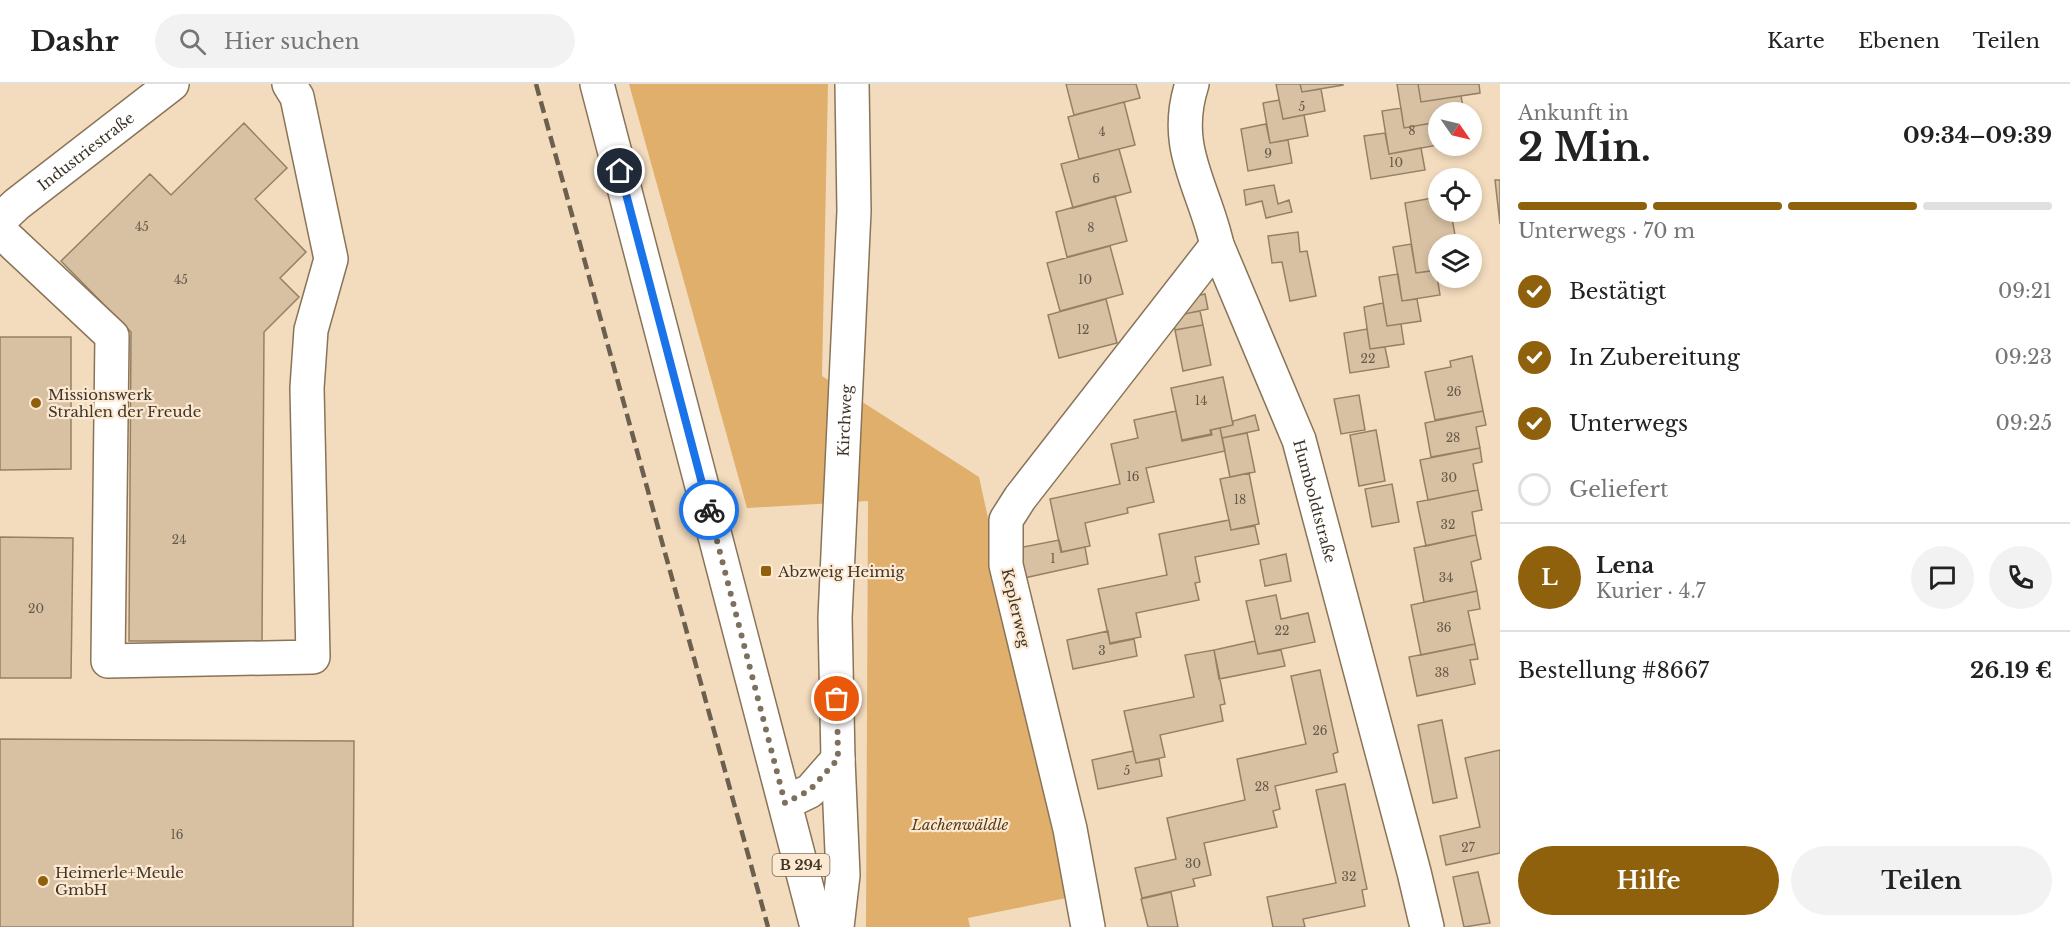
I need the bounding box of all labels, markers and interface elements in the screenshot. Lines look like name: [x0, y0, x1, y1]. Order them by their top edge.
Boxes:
search box: [155, 14, 575, 68]
text: Dashr: [30, 24, 119, 59]
icon: search: [176, 25, 209, 58]
text: Hier suchen: [224, 28, 360, 55]
text: Karte: [1767, 28, 1825, 54]
text: Ebenen: [1858, 28, 1940, 54]
text: Teilen: [1973, 28, 2040, 54]
house number: 5: [1299, 99, 1306, 114]
text: Ankunft in: [1518, 101, 1629, 125]
north arrow: [1428, 102, 1482, 156]
map controls: [1428, 102, 1482, 288]
street label: Industriestraße: [33, 108, 138, 194]
text: 09:34–09:39: [1903, 122, 2052, 149]
house number: 8: [1408, 123, 1416, 138]
text: 2 Min.: [1518, 123, 1651, 172]
house number: 4: [1098, 124, 1106, 139]
pin: [594, 145, 645, 196]
house number: 9: [1264, 146, 1272, 161]
icon: home: [603, 154, 636, 187]
house number: 10: [1389, 155, 1403, 170]
button: locate: [1428, 168, 1482, 222]
house number: 6: [1092, 171, 1100, 186]
house number: 45: [135, 219, 149, 234]
text: Unterwegs · 70 m: [1518, 219, 1695, 243]
house number: 8: [1087, 220, 1095, 235]
button: layers: [1428, 234, 1482, 288]
house number: 45: [174, 272, 188, 287]
house number: 10: [1078, 272, 1092, 287]
icon: check: [1518, 275, 1551, 308]
text: Bestätigt: [1569, 278, 1666, 305]
text: 09:21: [1998, 279, 2052, 303]
house number: 12: [1077, 322, 1089, 337]
icon: check: [1518, 341, 1551, 374]
text: In Zubereitung: [1569, 344, 1740, 371]
text: 09:23: [1995, 345, 2052, 369]
house number: 22: [1361, 351, 1375, 366]
street label: Kirchweg: [833, 383, 855, 457]
house number: 26: [1446, 384, 1462, 399]
place label: Missionswerk Strahlen der Freude: [48, 385, 201, 421]
house number: 14: [1195, 393, 1207, 408]
marker: Missionswerk Strahlen der Freude: [29, 396, 43, 410]
icon: check: [1518, 407, 1551, 440]
text: Unterwegs: [1569, 410, 1688, 437]
text: 09:25: [1995, 411, 2052, 435]
house number: 28: [1446, 430, 1460, 445]
street label: Humboldtstraße: [1290, 437, 1341, 565]
house number: 16: [1126, 469, 1140, 484]
house number: 30: [1441, 470, 1457, 485]
text: Geliefert: [1569, 476, 1668, 503]
courier: [679, 480, 739, 540]
house number: 18: [1234, 492, 1246, 507]
icon: bike: [693, 494, 726, 527]
house number: 32: [1441, 517, 1455, 532]
house number: 24: [172, 532, 186, 547]
button: chat: [1911, 546, 1974, 609]
button: phone: [1989, 546, 2052, 609]
house number: 1: [1050, 551, 1056, 566]
text: Lena: [1596, 552, 1654, 579]
place label: Abzweig Heimig: [777, 562, 905, 581]
marker: Abzweig Heimig: [759, 564, 773, 578]
text: L: [1541, 564, 1558, 591]
street label: Keplerweg: [998, 566, 1035, 651]
house number: 34: [1439, 570, 1453, 585]
text: Kurier · 4.7: [1596, 579, 1706, 603]
house number: 20: [28, 601, 44, 616]
house number: 36: [1436, 620, 1452, 635]
house number: 22: [1275, 623, 1289, 638]
house number: 3: [1098, 643, 1106, 658]
text: Bestellung #8667: [1518, 657, 1709, 684]
text: 26.19 €: [1970, 657, 2052, 684]
house number: 38: [1435, 665, 1449, 680]
pin: [811, 673, 862, 724]
icon: bag: [820, 682, 853, 715]
house number: 26: [1312, 723, 1328, 738]
house number: 5: [1124, 763, 1131, 778]
house number: 28: [1255, 779, 1269, 794]
park label: Lachenwäldle: [911, 815, 1009, 834]
house number: 16: [170, 827, 184, 842]
house number: 27: [1461, 840, 1476, 855]
button: Hilfe: [1518, 846, 1779, 915]
button: Teilen: [1791, 846, 2052, 915]
road number: B 294: [772, 854, 830, 876]
house number: 30: [1185, 856, 1201, 871]
place label: Heimerle+Meule GmbH: [55, 863, 184, 899]
house number: 32: [1342, 869, 1356, 884]
marker: Heimerle+Meule GmbH: [36, 874, 50, 888]

